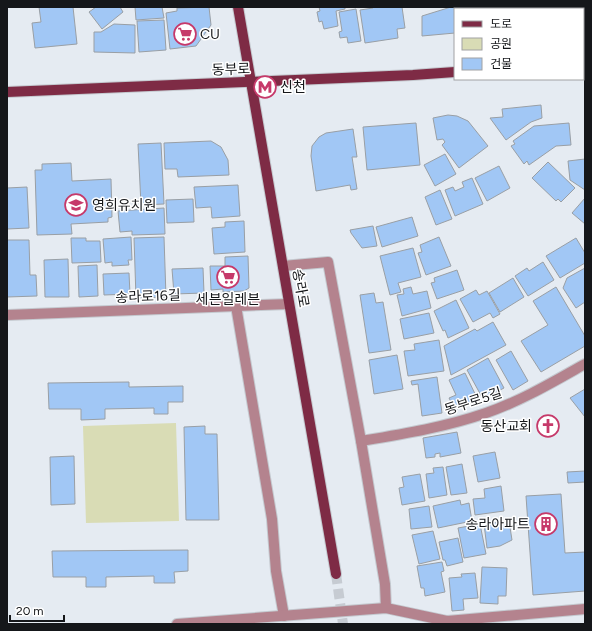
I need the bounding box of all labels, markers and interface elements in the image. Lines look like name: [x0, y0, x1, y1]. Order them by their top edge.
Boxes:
legend: [454, 8, 584, 80]
text: 도로: [490, 17, 512, 31]
supermarket icon: CU: [172, 21, 198, 47]
place label: CU: [200, 26, 220, 43]
text: 공원: [490, 37, 512, 51]
text: 건물: [490, 57, 512, 71]
street label: 동부로: [211, 60, 251, 79]
metro station icon: 신천: [252, 74, 278, 100]
place label: 신천: [280, 79, 306, 96]
school or university icon: 영희유치원: [63, 192, 89, 218]
place label: 영희유치원: [92, 197, 156, 214]
supermarket icon: 세븐일레븐: [215, 264, 241, 290]
street label: 송라로: [289, 268, 312, 309]
street label: 송라로16길: [115, 287, 181, 306]
place label: 세븐일레븐: [196, 291, 260, 308]
street label: 동부로5길: [442, 384, 504, 419]
church icon: 동산교회: [535, 413, 561, 439]
place label: 동산교회: [480, 418, 532, 435]
building icon: 송라아파트: [533, 511, 559, 537]
place label: 송라아파트: [466, 516, 530, 533]
scale bar: [10, 597, 64, 623]
text: 20 m: [16, 604, 44, 618]

